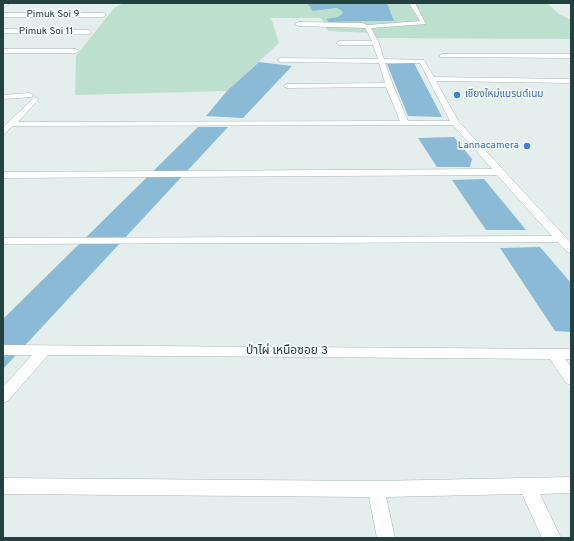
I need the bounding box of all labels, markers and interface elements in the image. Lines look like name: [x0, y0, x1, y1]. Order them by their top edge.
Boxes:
street label: Pimuk Soi 9: [27, 9, 79, 21]
street label: Pimuk Soi 11: [19, 26, 73, 38]
place label: เชียงใหม่แบรนด์เนม: [465, 89, 543, 101]
marker: เชียงใหม่แบรนด์เนม: [452, 90, 462, 100]
place label: Lannacamera: [458, 140, 519, 152]
marker: Lannacamera: [522, 141, 532, 151]
street label: ป่าไผ่ เหนือซอย 3: [246, 345, 328, 359]

